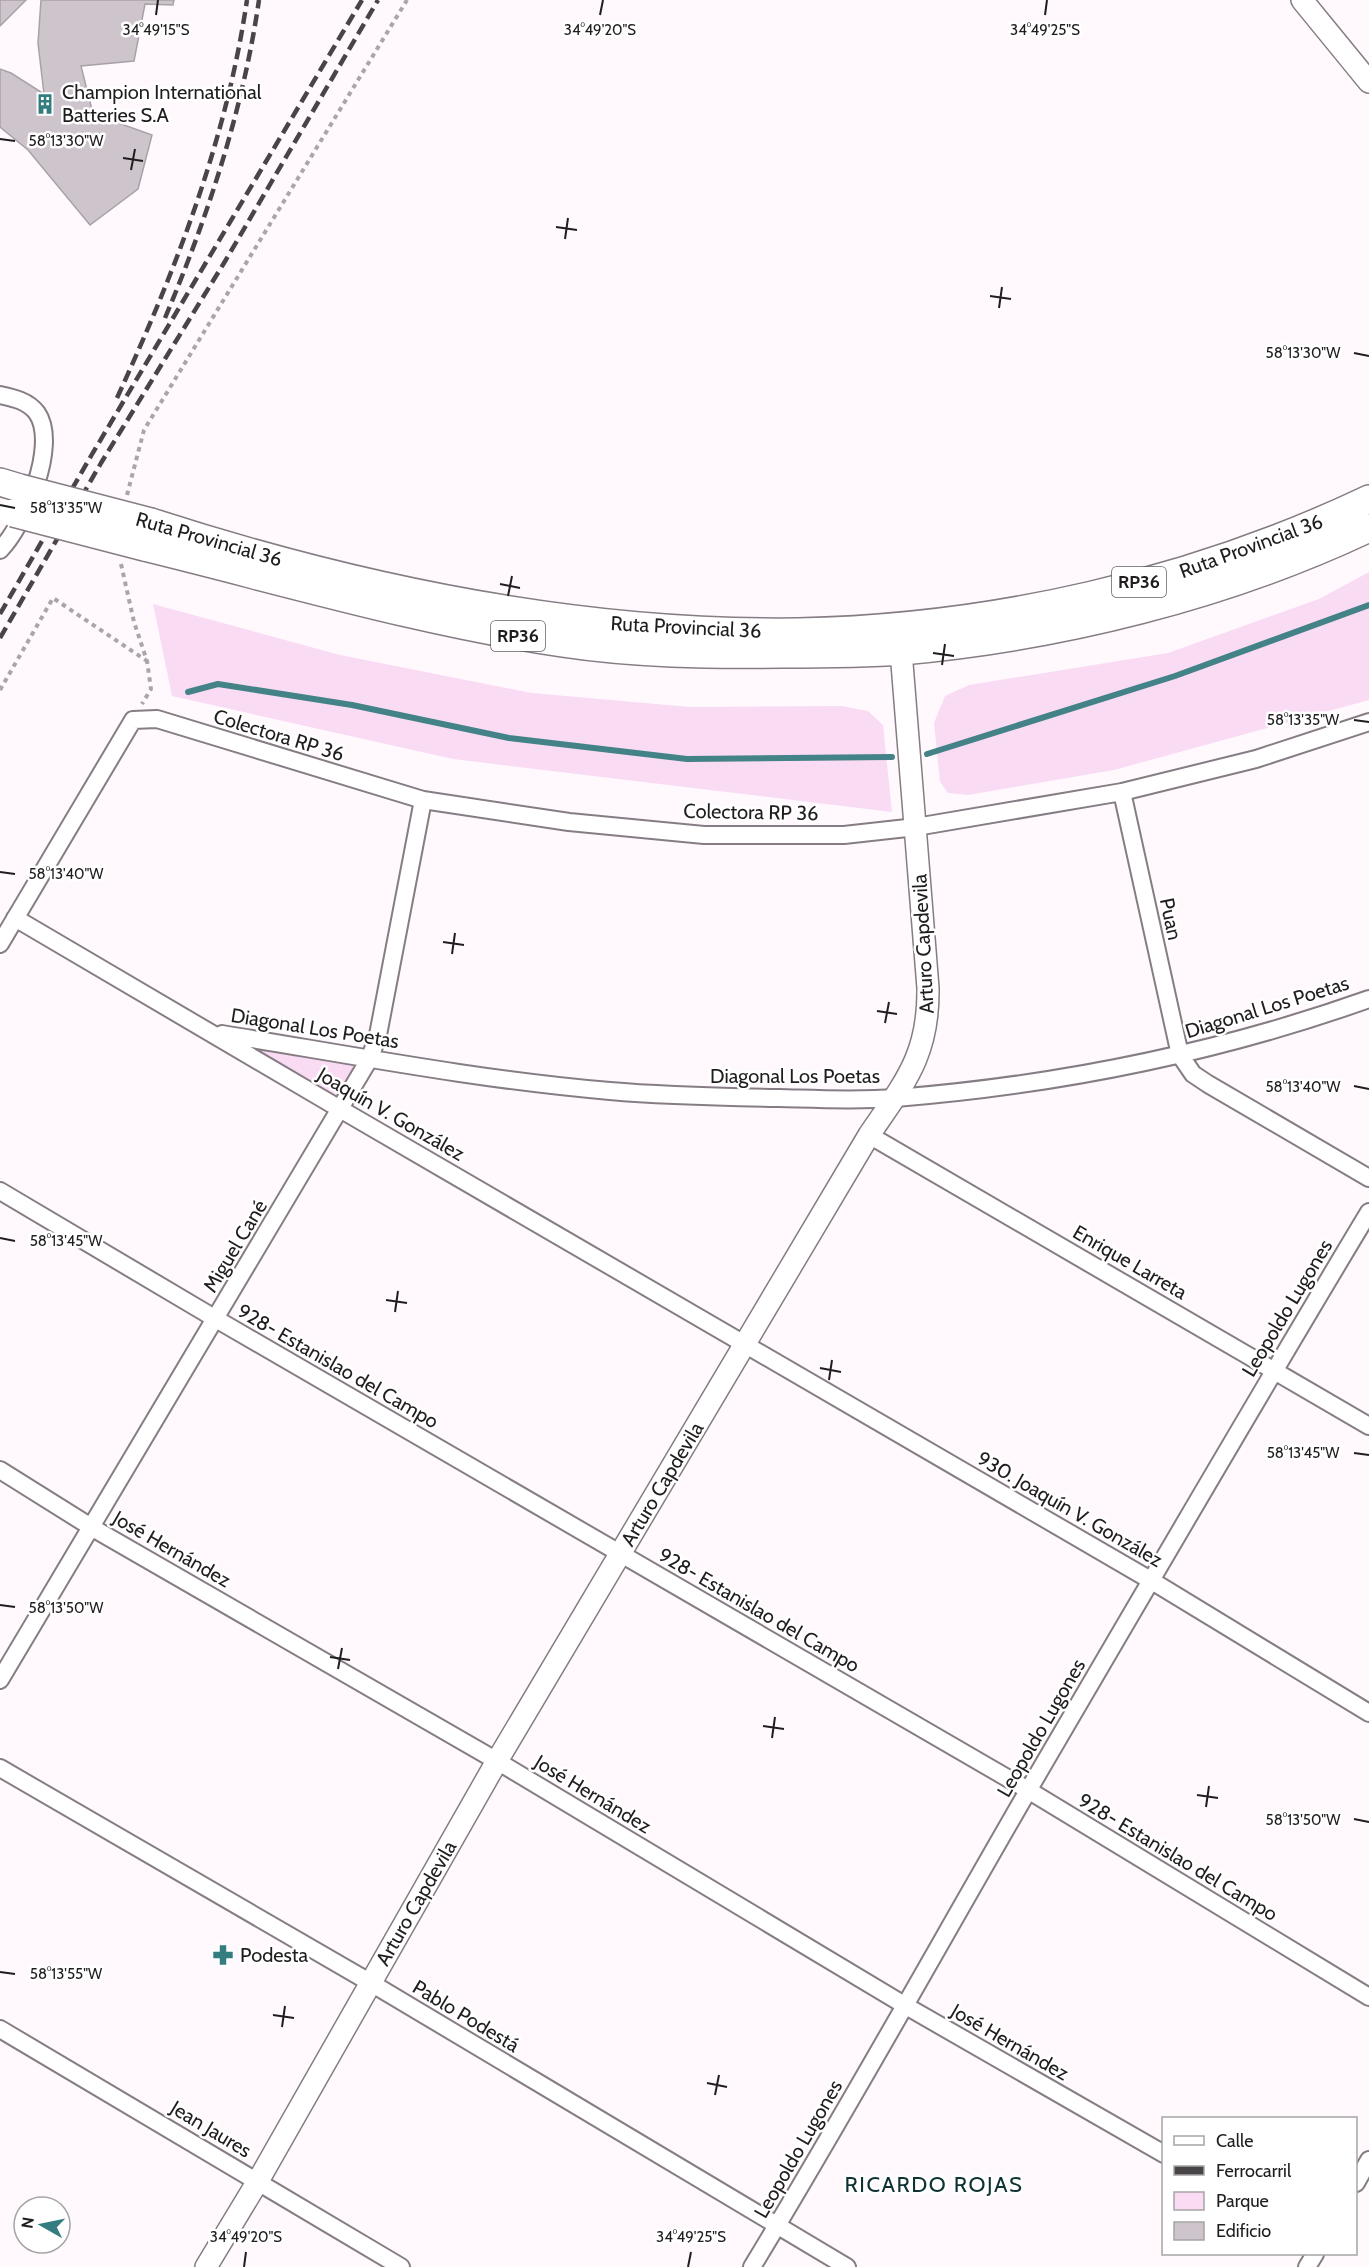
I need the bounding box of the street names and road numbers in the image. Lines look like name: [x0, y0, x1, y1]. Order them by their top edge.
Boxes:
street label: Ruta Provincial 36: [133, 507, 285, 571]
street label: Ruta Provincial 36: [1176, 509, 1326, 583]
road number: RP36: [1112, 567, 1166, 597]
street label: Ruta Provincial 36: [610, 611, 762, 643]
road number: RP36: [491, 621, 545, 651]
street label: Colectora RP 36: [211, 704, 347, 766]
street label: Colectora RP 36: [683, 799, 819, 825]
street label: Arturo Capdevila: [907, 873, 939, 1015]
street label: Puan: [1155, 896, 1187, 942]
street label: Diagonal Los Poetas: [1182, 971, 1352, 1043]
street label: Diagonal Los Poetas: [229, 1003, 401, 1053]
street label: Joaquín V. González: [312, 1062, 469, 1166]
street label: Diagonal Los Poetas: [710, 1064, 880, 1088]
street label: Miguel Cané: [198, 1195, 272, 1297]
street label: Enrique Larreta: [1069, 1220, 1192, 1304]
street label: Leopoldo Lugones: [1237, 1235, 1337, 1381]
street label: 928- Estanislao del Campo: [233, 1299, 443, 1433]
street label: Arturo Capdevila: [616, 1417, 709, 1550]
street label: 930. Joaquín V. González: [973, 1446, 1167, 1572]
street label: José Hernández: [108, 1505, 235, 1592]
street label: 928- Estanislao del Campo: [654, 1543, 864, 1677]
street label: Leopoldo Lugones: [992, 1655, 1090, 1801]
street label: José Hernández: [529, 1749, 656, 1838]
street label: 928- Estanislao del Campo: [1074, 1788, 1282, 1926]
street label: Arturo Capdevila: [371, 1836, 462, 1970]
street label: Pablo Podestá: [408, 1975, 524, 2057]
street label: José Hernández: [946, 1998, 1073, 2085]
street label: Leopoldo Lugones: [749, 2076, 847, 2222]
street label: Jean Jaures: [165, 2095, 256, 2162]

